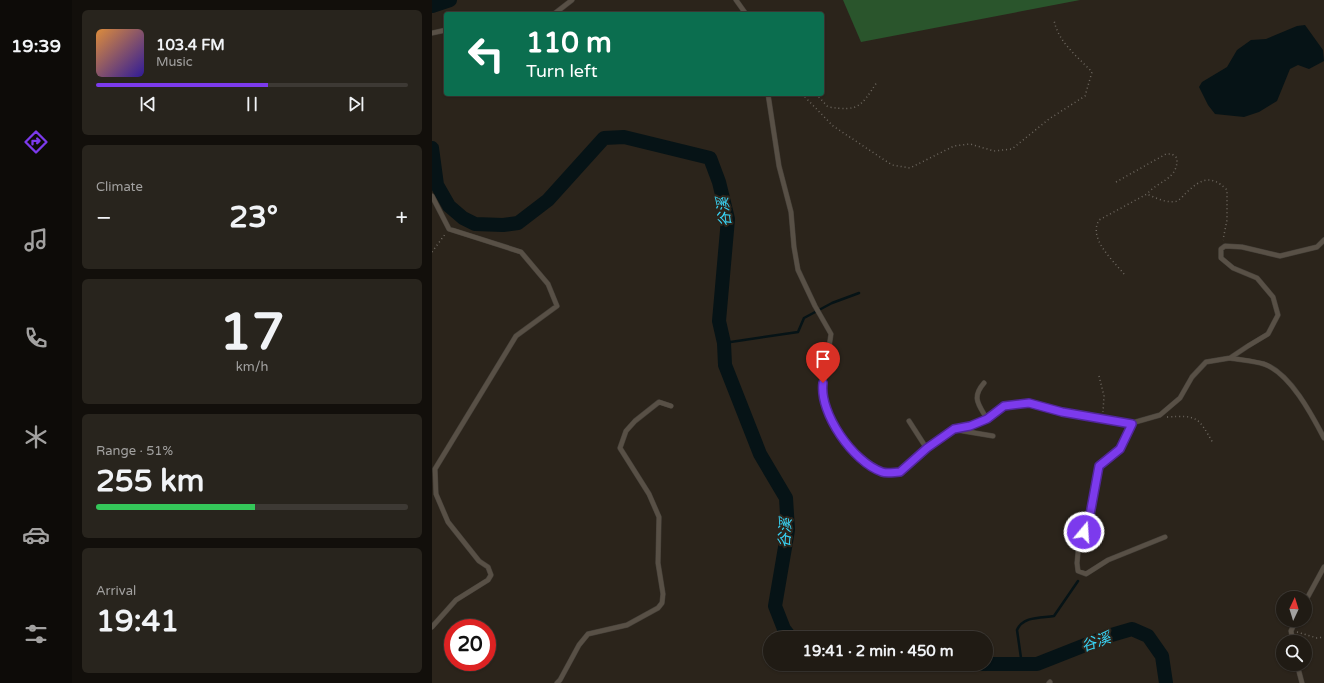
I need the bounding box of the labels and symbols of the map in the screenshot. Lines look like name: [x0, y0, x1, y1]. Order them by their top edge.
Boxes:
water label: 谷溪: [713, 194, 735, 228]
pin: [806, 342, 840, 383]
position arrow: [1063, 511, 1105, 553]
water label: 谷溪: [775, 515, 795, 549]
north arrow: [1276, 591, 1312, 627]
speed limit sign: 20: [444, 619, 496, 671]
water label: 谷溪: [1079, 628, 1115, 656]

